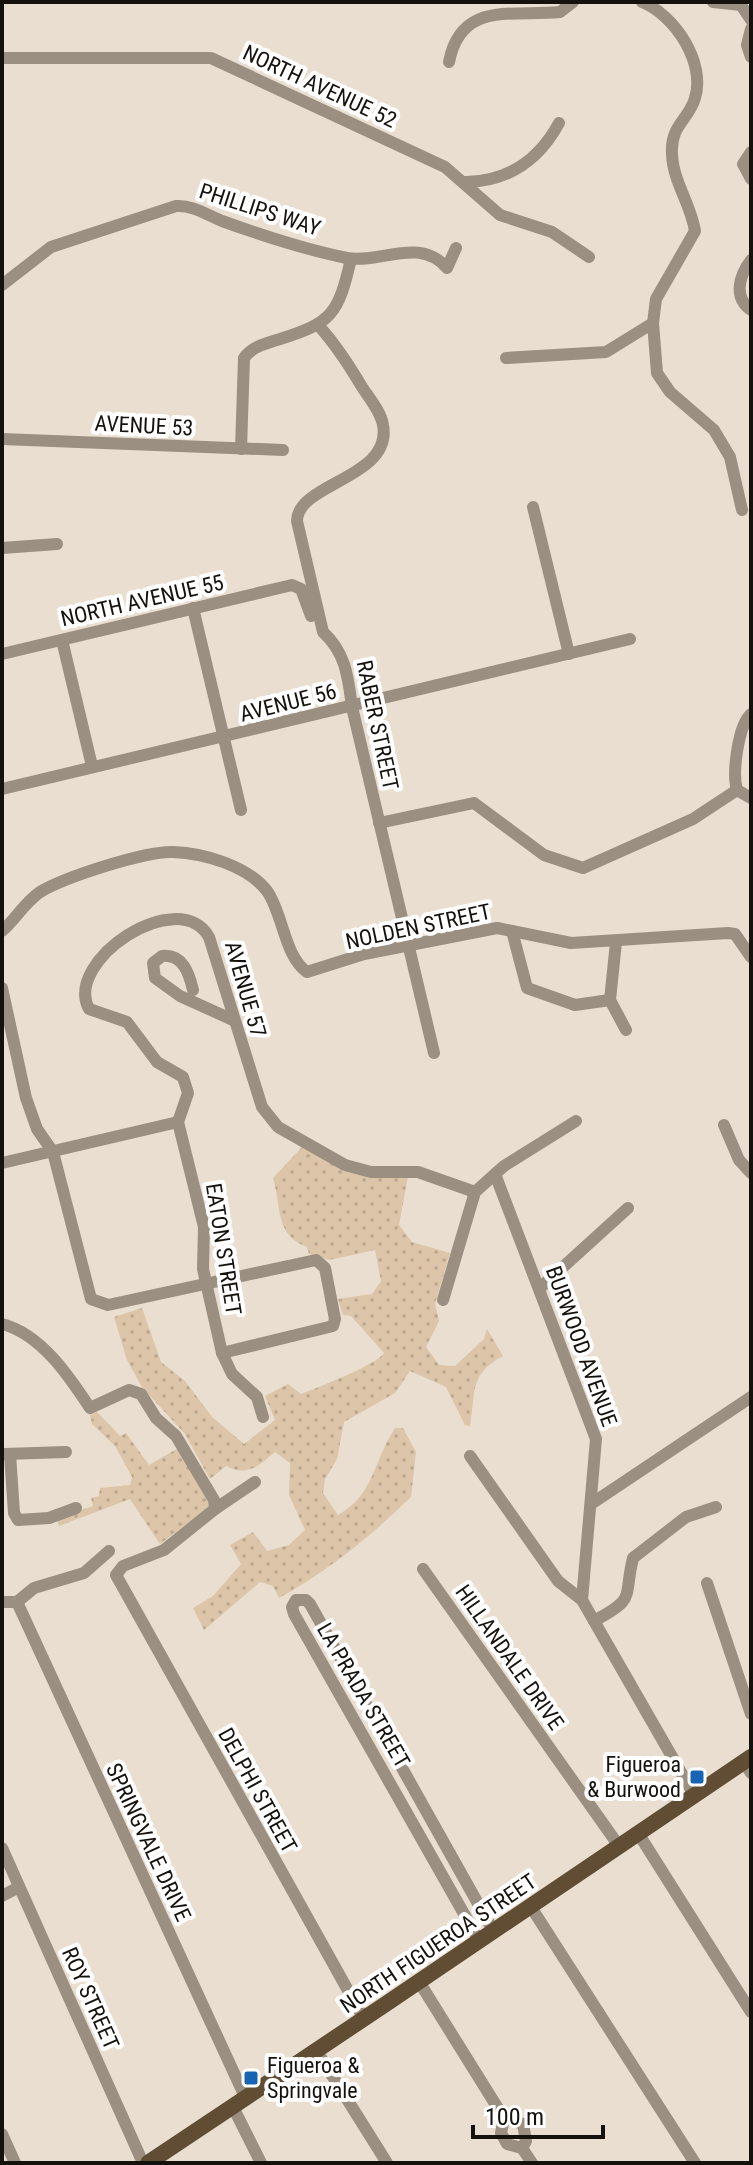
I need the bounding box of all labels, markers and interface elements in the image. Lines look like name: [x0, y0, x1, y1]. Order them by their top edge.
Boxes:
street label: NORTH AVENUE 52: [239, 40, 401, 133]
street label: PHILLIPS WAY: [196, 178, 324, 241]
street label: AVENUE 53: [94, 410, 194, 441]
street label: NORTH AVENUE 55: [58, 570, 226, 631]
street label: RABER STREET: [352, 658, 403, 792]
street label: AVENUE 56: [237, 678, 339, 727]
street label: NOLDEN STREET: [343, 899, 493, 954]
street label: AVENUE 57: [220, 938, 271, 1040]
street label: EATON STREET: [201, 1181, 246, 1317]
street label: BURWOOD AVENUE: [541, 1263, 622, 1430]
street label: HILLANDALE DRIVE: [450, 1580, 569, 1735]
street label: LA PRADA STREET: [312, 1618, 415, 1772]
street label: DELPHI STREET: [213, 1724, 302, 1857]
place label: Figueroa & Burwood: [587, 1752, 681, 1802]
street label: SPRINGVALE DRIVE: [101, 1759, 196, 1925]
marker: Figueroa & Burwood: [688, 1768, 706, 1786]
street label: NORTH FIGUEROA STREET: [336, 1869, 541, 2018]
street label: ROY STREET: [57, 1943, 124, 2053]
place label: Figueroa & Springvale: [267, 2053, 360, 2103]
marker: Figueroa & Springvale: [242, 2069, 260, 2087]
scale bar: [473, 2089, 603, 2139]
text: 100 m: [485, 2103, 544, 2131]

